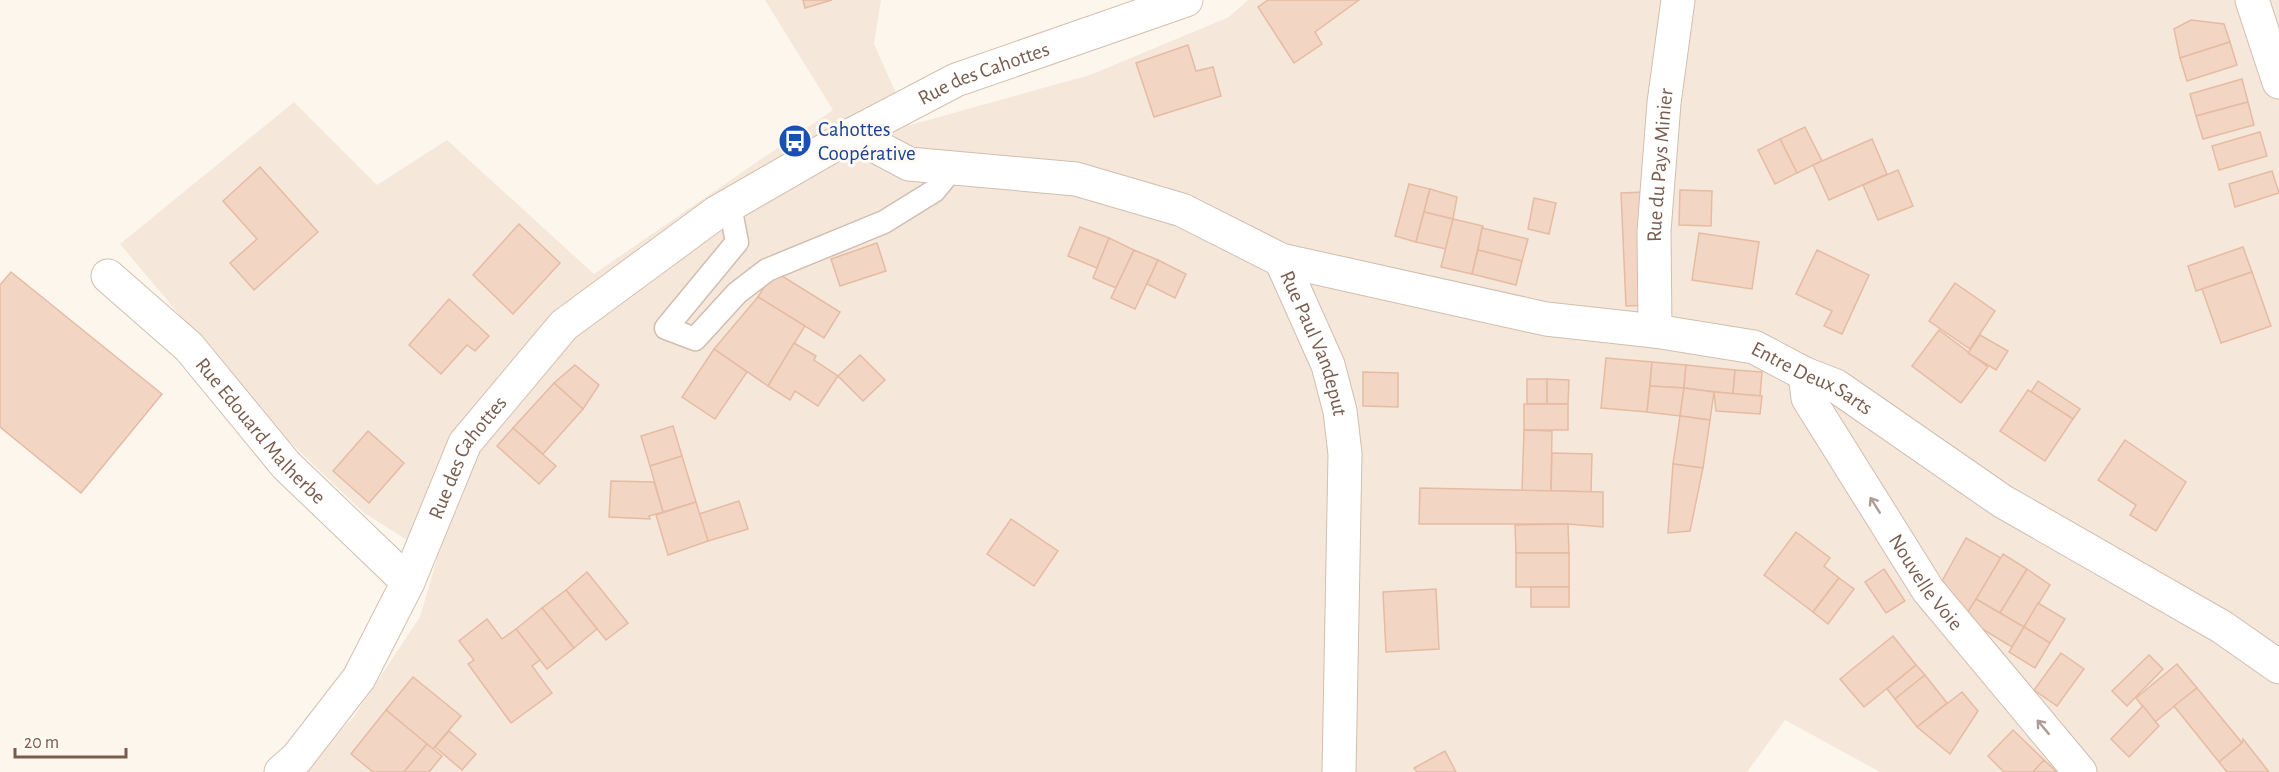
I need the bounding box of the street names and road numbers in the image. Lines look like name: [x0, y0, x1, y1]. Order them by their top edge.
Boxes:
street label: Rue des Cahottes: [914, 38, 1052, 109]
street label: Rue du Pays Minier: [1643, 87, 1676, 242]
street label: Rue Paul Vandeput: [1277, 267, 1351, 417]
street label: Entre Deux Sarts: [1748, 337, 1877, 419]
street label: Rue Edouard Malherbe: [192, 354, 330, 508]
street label: Rue des Cahottes: [424, 392, 510, 522]
street label: Nouvelle Voie: [1885, 530, 1967, 634]

